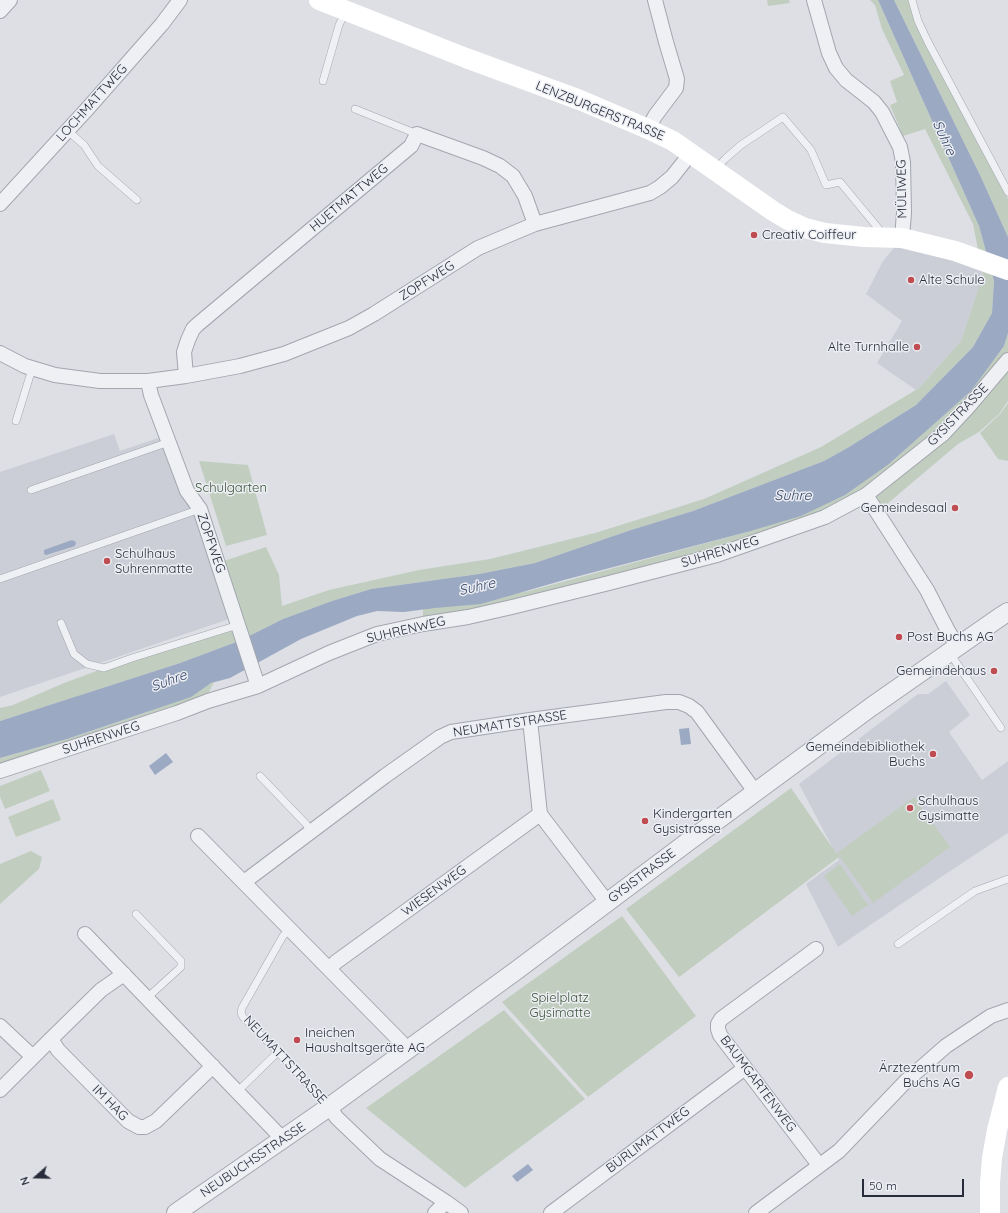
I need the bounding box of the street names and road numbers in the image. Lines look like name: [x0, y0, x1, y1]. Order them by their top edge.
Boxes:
street label: LOCHMATTWEG: [53, 61, 131, 145]
street label: LENZBURGERSTRASSE: [533, 78, 667, 144]
street label: MÜLIWEG: [894, 159, 910, 219]
street label: HUETMATTWEG: [307, 161, 391, 235]
street label: ZOPFWEG: [396, 258, 458, 304]
street label: GYSISTRASSE: [924, 381, 992, 449]
street label: ZOPFWEG: [193, 511, 229, 575]
street label: SUHRENWEG: [679, 533, 761, 571]
street label: SUHRENWEG: [365, 613, 447, 647]
street label: NEUMATTSTRASSE: [452, 707, 568, 741]
street label: SUHRENWEG: [60, 718, 142, 758]
street label: GYSISTRASSE: [605, 846, 679, 906]
street label: WIESENWEG: [399, 862, 469, 920]
street label: NEUMATTSTRASSE: [240, 1013, 330, 1107]
street label: BAUMGARTENWEG: [717, 1033, 799, 1135]
street label: IM HAG: [89, 1082, 131, 1124]
street label: BÜRLIMATTWEG: [603, 1104, 693, 1176]
street label: NEUBUCHSSTRASSE: [198, 1119, 308, 1201]

